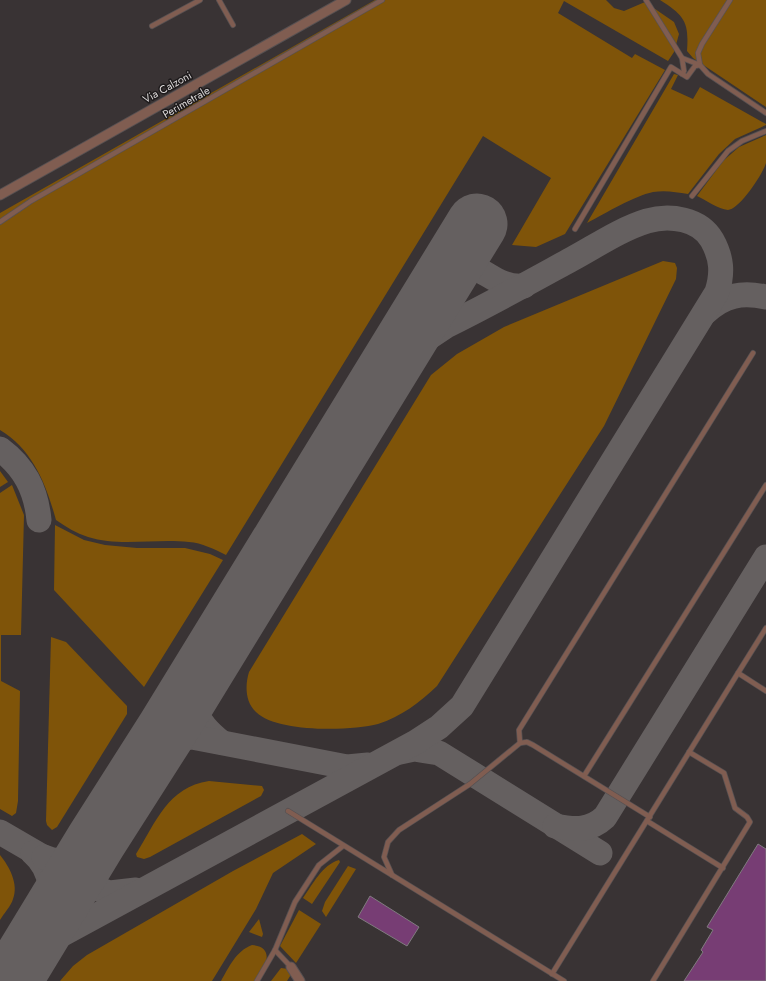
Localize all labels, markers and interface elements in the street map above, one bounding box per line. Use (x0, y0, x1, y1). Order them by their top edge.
street label: Via Calzoni (140, 67, 194, 107)
street label: Perimetrale (159, 82, 213, 122)

